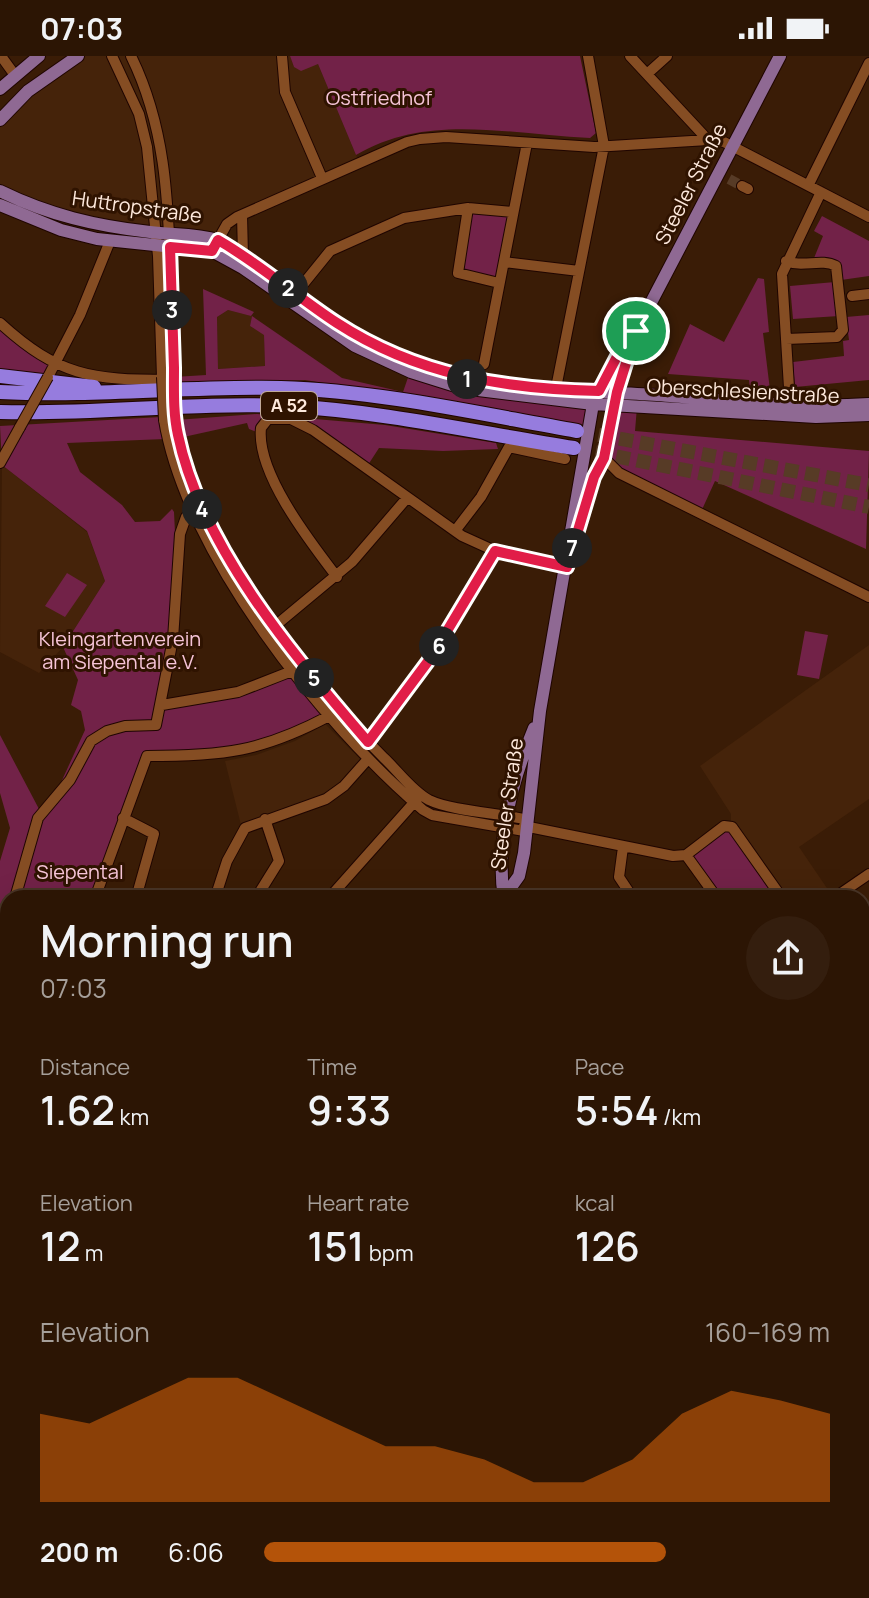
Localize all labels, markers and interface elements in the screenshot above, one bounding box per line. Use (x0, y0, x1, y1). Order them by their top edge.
text: 07:03 (40, 8, 123, 49)
park label: Ostfriedhof (326, 84, 432, 111)
street label: Steeler Straße (648, 118, 733, 249)
street label: Huttropstraße (70, 184, 204, 229)
pin: 2 (268, 268, 308, 308)
text: 2 (281, 273, 295, 303)
pin: 3 (152, 290, 192, 330)
text: 3 (166, 295, 178, 325)
pin (602, 297, 670, 365)
icon: arrive (614, 309, 658, 353)
pin: 1 (447, 359, 487, 399)
text: 1 (462, 364, 472, 394)
street label: Oberschlesienstraße (646, 372, 840, 409)
road number: A 52 (261, 392, 317, 420)
pin: 4 (182, 489, 222, 529)
text: 4 (195, 494, 209, 524)
pin: 7 (552, 528, 592, 568)
text: 7 (566, 533, 578, 563)
park label: Kleingartenverein am Siepental e.V. (39, 625, 201, 675)
pin: 6 (419, 626, 459, 666)
text: 6 (432, 631, 446, 661)
pin: 5 (294, 658, 334, 698)
text: 5 (308, 663, 320, 693)
street label: Steeler Straße (484, 736, 529, 872)
park label: Siepental (36, 858, 124, 885)
text: Morning run (40, 910, 294, 970)
button: share (746, 916, 830, 1000)
text: 07:03 (40, 970, 107, 1006)
text: Distance (40, 1052, 130, 1082)
text: Time (307, 1052, 357, 1082)
text: Pace (575, 1052, 624, 1082)
text: 1.62 (40, 1082, 115, 1137)
text: 9:33 (307, 1082, 391, 1137)
text: 5:54 (575, 1082, 659, 1137)
text: km (115, 1102, 149, 1132)
text: /km (659, 1102, 701, 1132)
text: Elevation (40, 1188, 133, 1218)
text: Heart rate (307, 1188, 409, 1218)
text: kcal (575, 1188, 615, 1218)
text: 12 (40, 1218, 80, 1273)
text: 151 (307, 1218, 364, 1273)
text: 126 (575, 1218, 640, 1273)
text: m (80, 1238, 103, 1268)
text: bpm (364, 1238, 414, 1268)
text: Elevation (40, 1314, 150, 1350)
text: 160–169 m (705, 1314, 830, 1350)
text: 200 m (40, 1534, 118, 1570)
text: 6:06 (168, 1534, 224, 1570)

